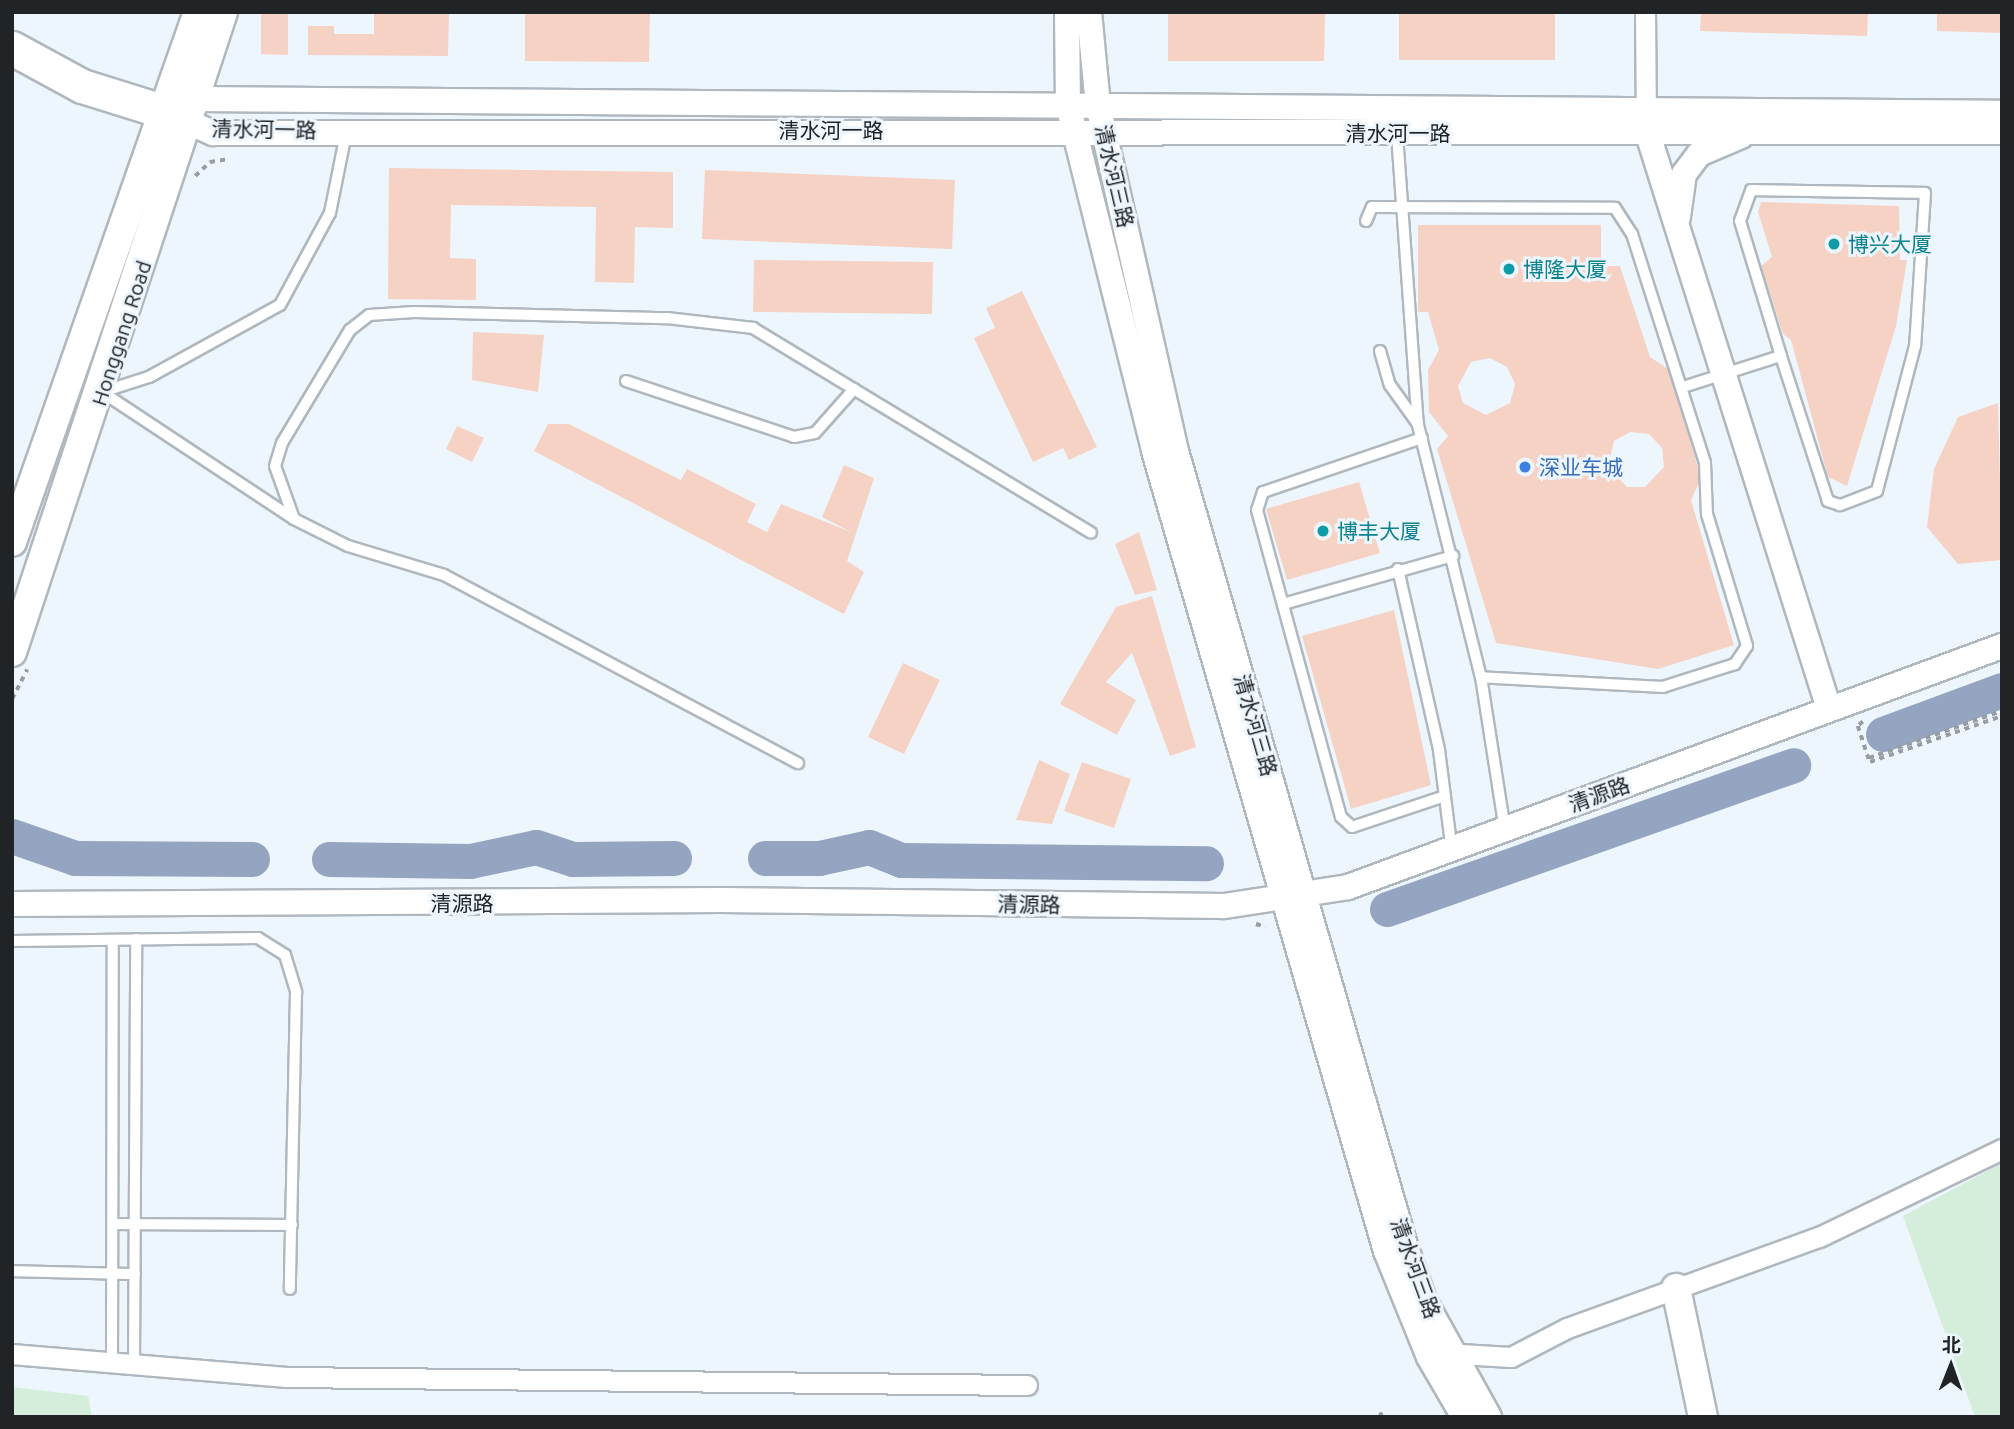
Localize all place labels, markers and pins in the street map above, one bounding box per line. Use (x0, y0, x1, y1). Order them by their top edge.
place label: 博兴大厦 (1848, 231, 1932, 257)
marker: 博兴大厦 (1826, 236, 1842, 252)
place label: 博隆大厦 (1523, 256, 1607, 282)
marker: 博隆大厦 (1501, 261, 1517, 277)
place label: 深业车城 (1539, 454, 1623, 480)
marker: 深业车城 (1517, 459, 1533, 475)
place label: 博丰大厦 (1337, 518, 1421, 544)
marker: 博丰大厦 (1315, 523, 1331, 539)

